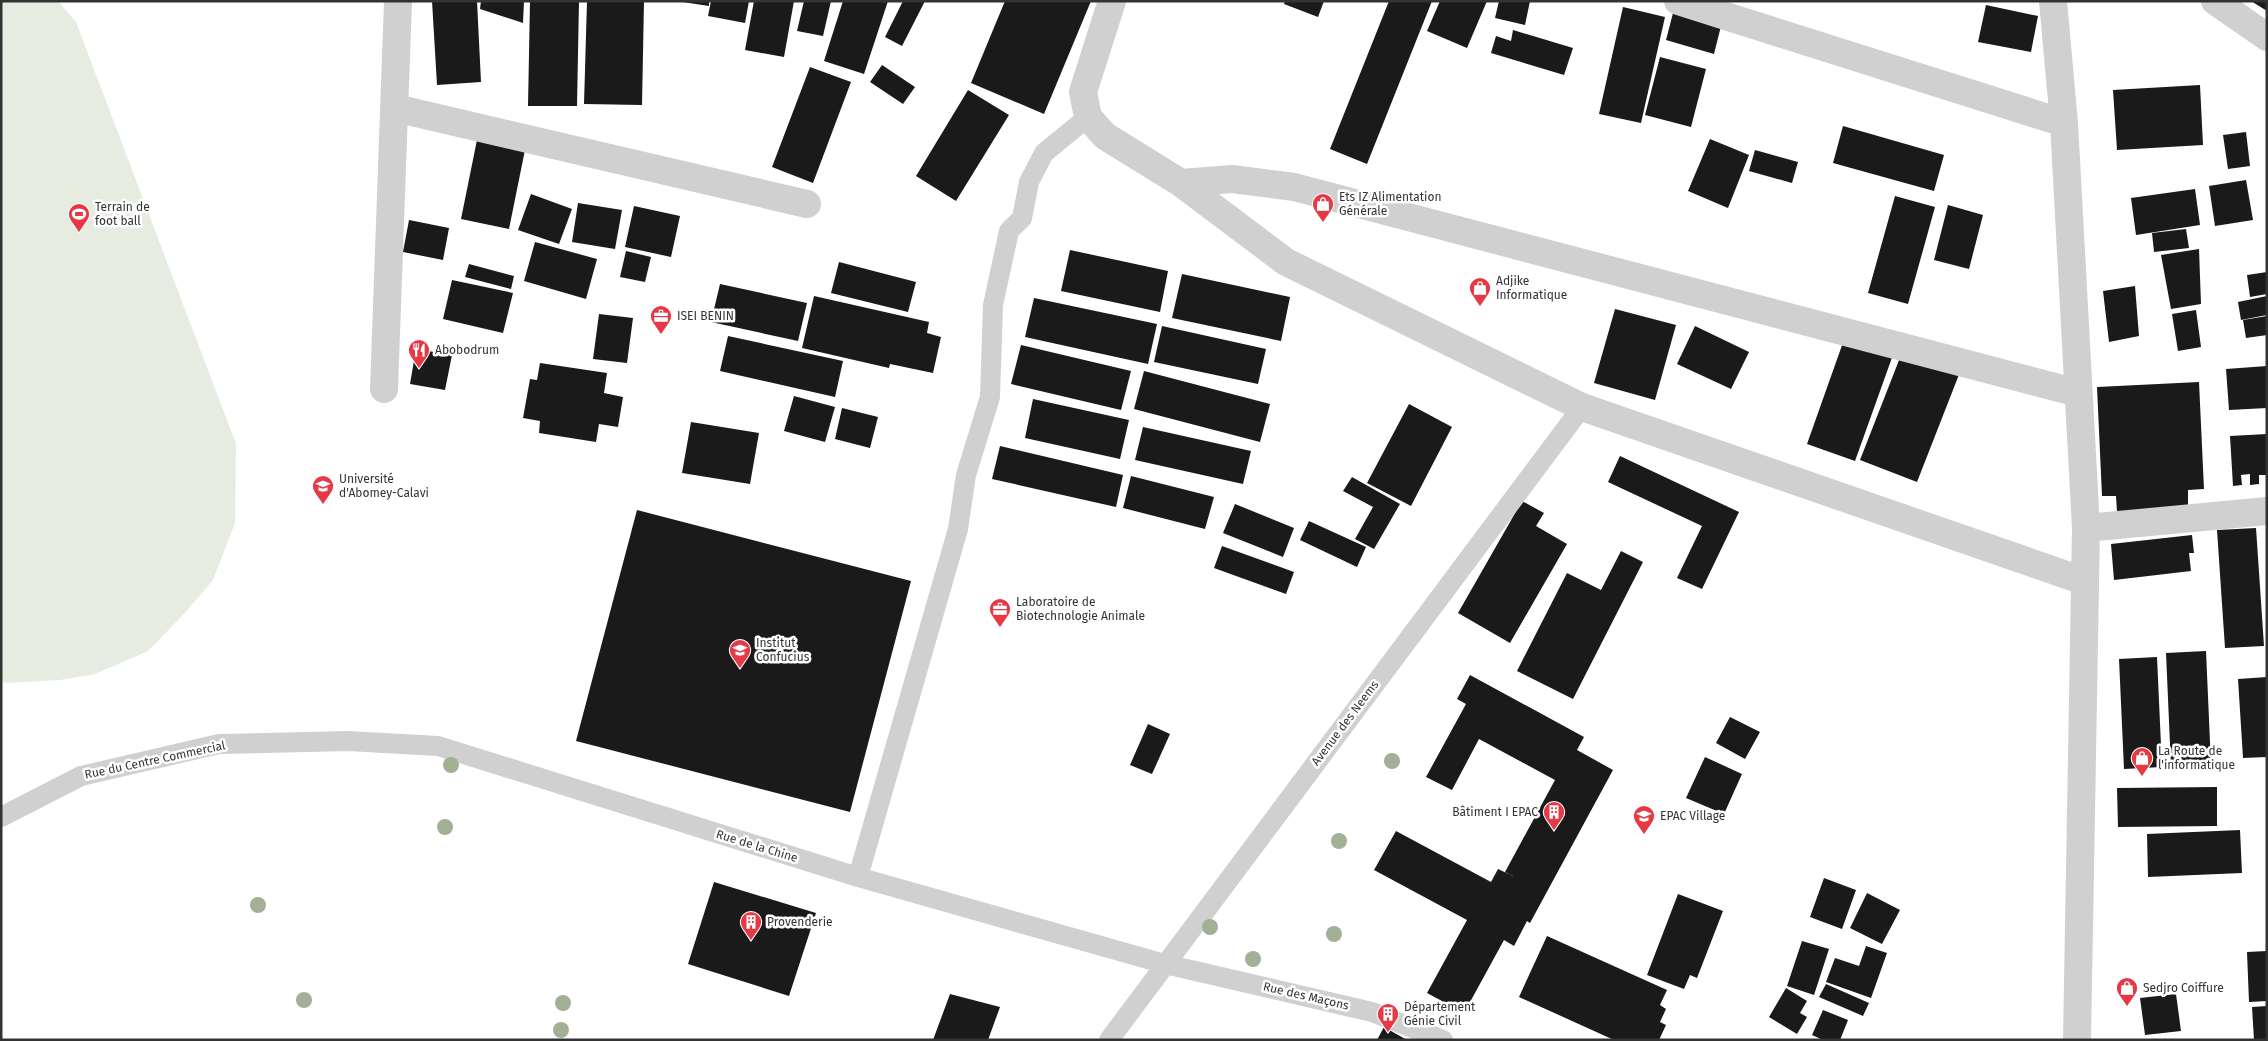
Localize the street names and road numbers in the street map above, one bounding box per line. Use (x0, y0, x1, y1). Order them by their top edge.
street label: Avenue des Neems (1309, 677, 1382, 768)
street label: Rue du Centre Commercial (83, 738, 227, 782)
street label: Rue de la Chine (714, 827, 800, 865)
street label: Rue des Maçons (1262, 979, 1351, 1013)

